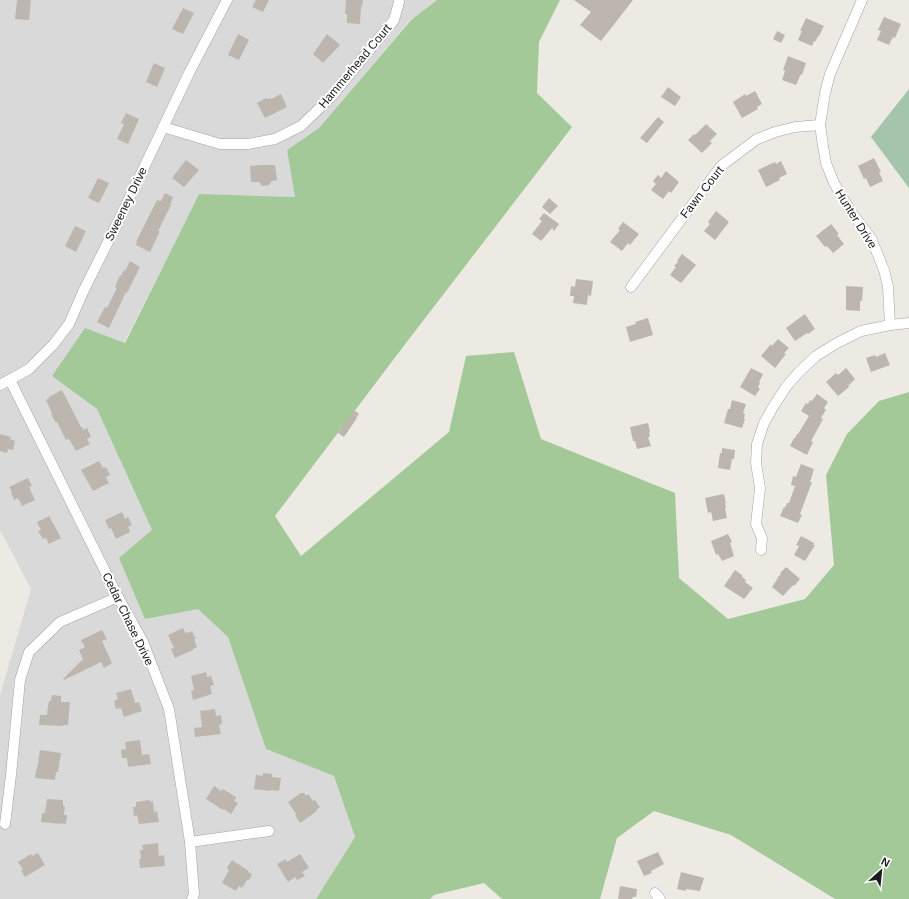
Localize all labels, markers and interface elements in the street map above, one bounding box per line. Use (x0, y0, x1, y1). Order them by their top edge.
street label: Hammerhead Court (316, 21, 395, 111)
street label: Fawn Court (677, 163, 727, 221)
street label: Sweeney Drive (102, 164, 150, 243)
street label: Hunter Drive (832, 187, 880, 252)
street label: Cedar Chase Drive (99, 570, 157, 668)
north arrow (861, 851, 901, 891)
text: N (879, 855, 892, 869)

